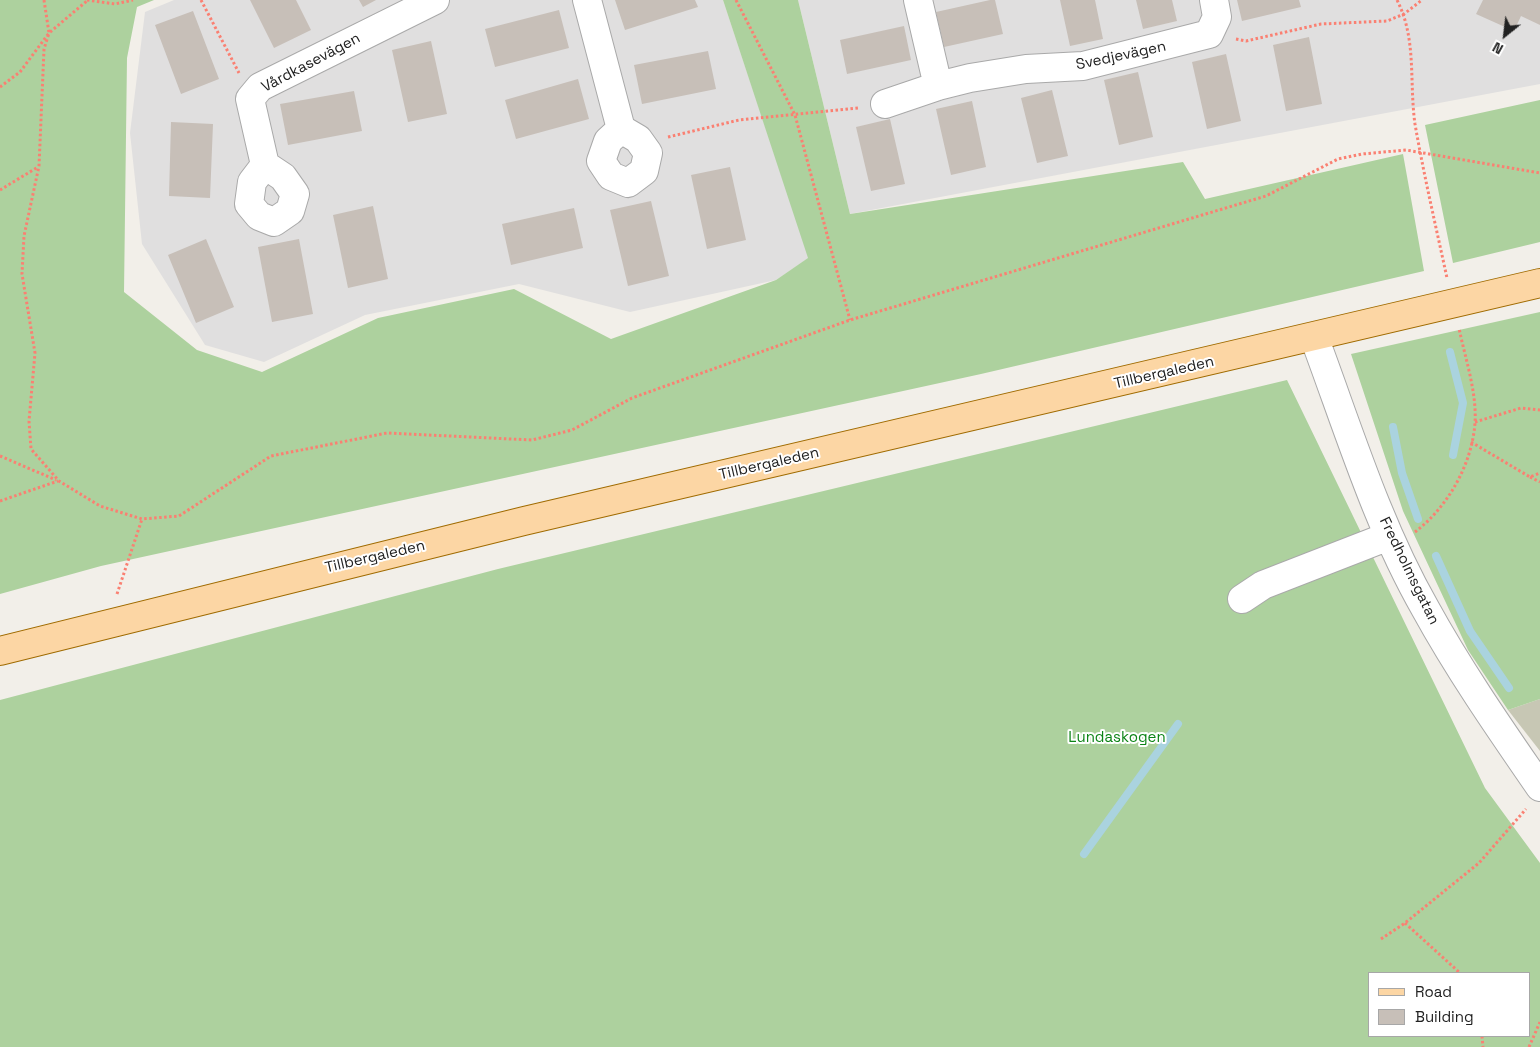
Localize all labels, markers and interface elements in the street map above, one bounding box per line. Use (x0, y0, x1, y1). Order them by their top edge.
north arrow (1480, 10, 1530, 60)
street label: Vårdkasevägen (259, 29, 363, 97)
street label: Svedjevägen (1074, 38, 1168, 74)
text: N (1489, 38, 1506, 58)
street label: Tillbergaleden (1112, 353, 1216, 393)
street label: Tillbergaleden (717, 444, 821, 484)
street label: Fredholmsgatan (1375, 514, 1443, 628)
street label: Tillbergaleden (323, 537, 427, 577)
park label: Lundaskogen (1068, 729, 1166, 747)
legend (1368, 972, 1530, 1037)
text: Road (1415, 982, 1452, 1001)
text: Building (1415, 1007, 1474, 1026)

